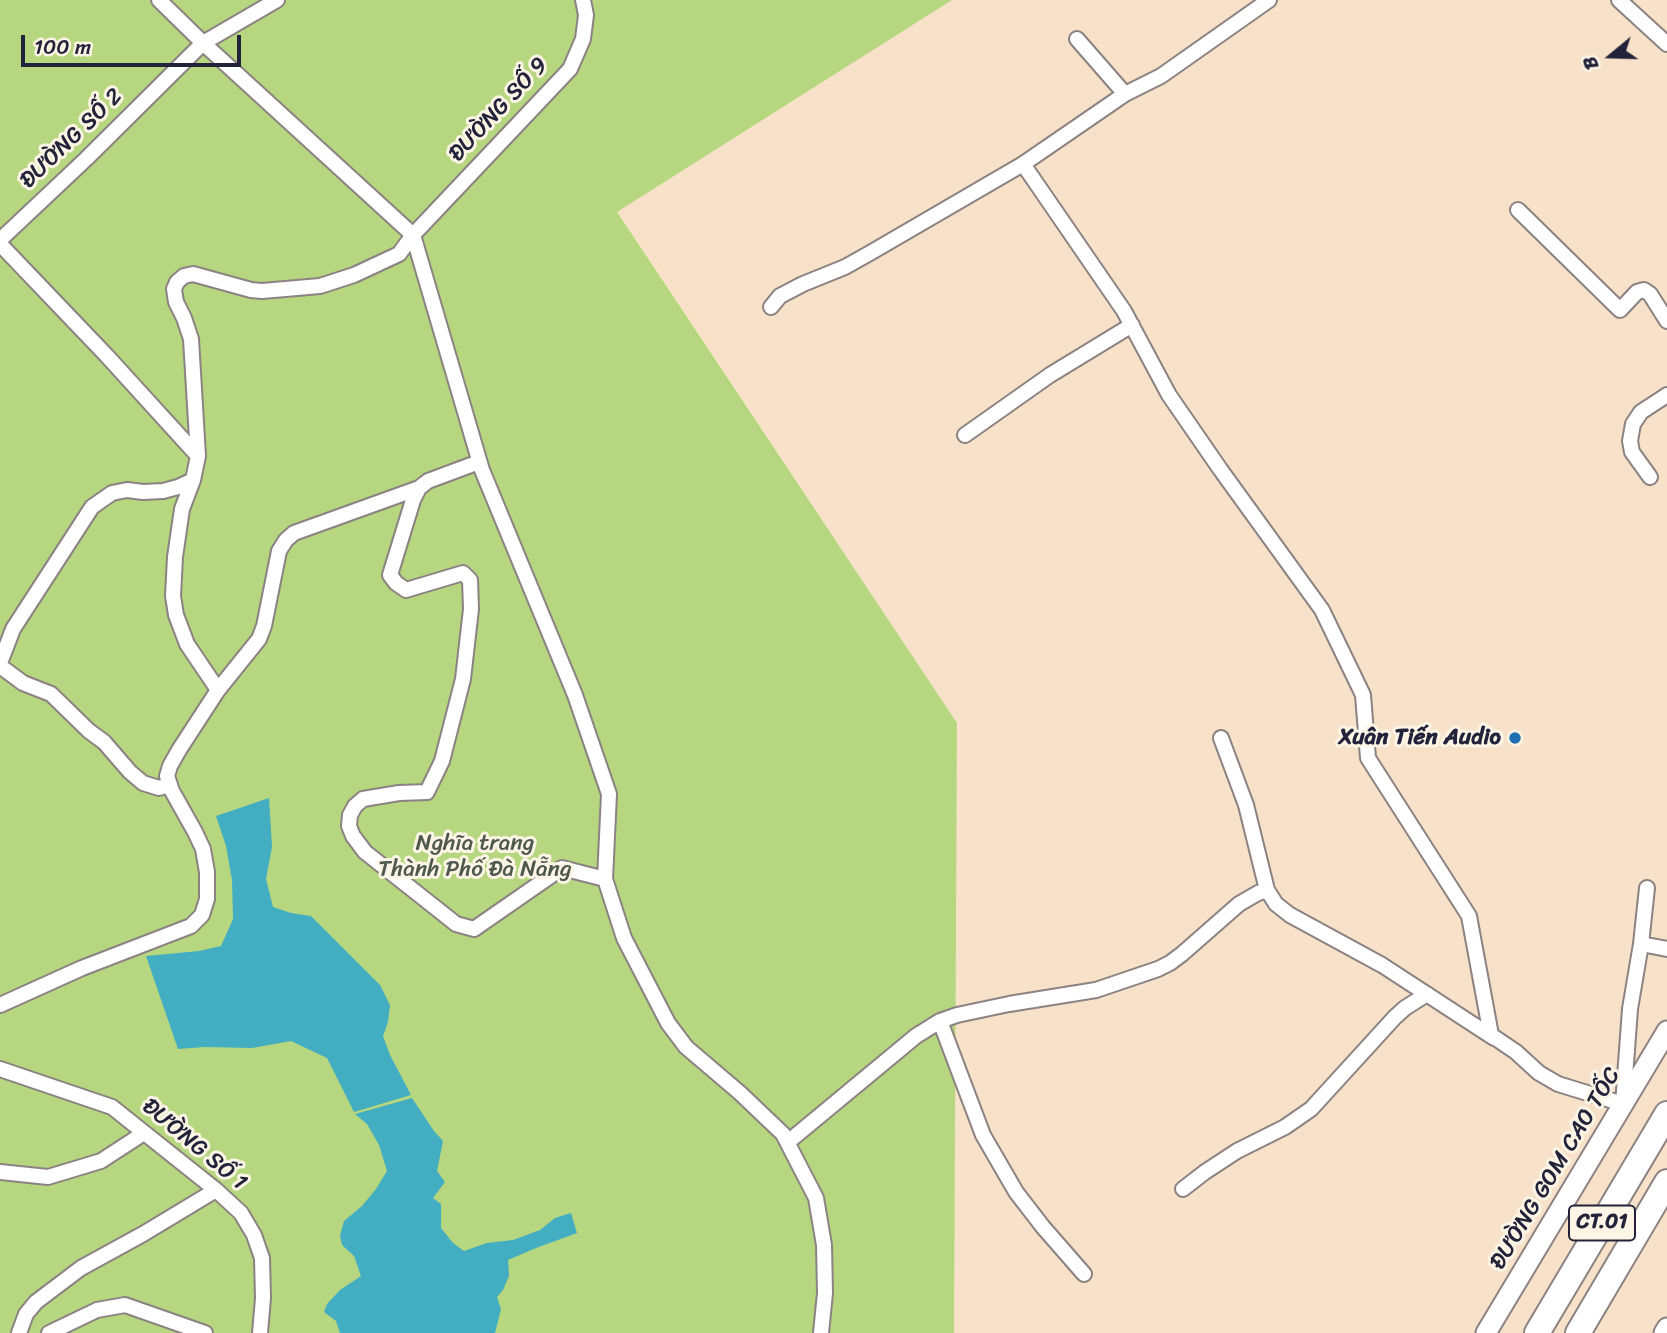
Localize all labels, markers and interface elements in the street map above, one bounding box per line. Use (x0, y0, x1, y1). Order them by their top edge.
scale bar (24, 21, 245, 65)
north arrow (1576, 21, 1646, 91)
text: 100 m (34, 28, 91, 66)
street label: ĐƯỜNG SỐ 9 (444, 52, 554, 168)
text: B (1573, 52, 1608, 74)
street label: ĐƯỜNG SỐ 2 (15, 83, 129, 195)
place label: Xuân Tiến Audio (1339, 724, 1501, 752)
marker: Xuân Tiến Audio (1507, 730, 1523, 746)
park label: Nghĩa trang Thành Phố Đà Nẵng (378, 830, 572, 884)
street label: ĐƯỜNG GOM CAO TỐC (1485, 1063, 1627, 1275)
street label: ĐƯỜNG SỐ 1 (136, 1093, 252, 1197)
road number: CT.01 (1569, 1206, 1635, 1240)

